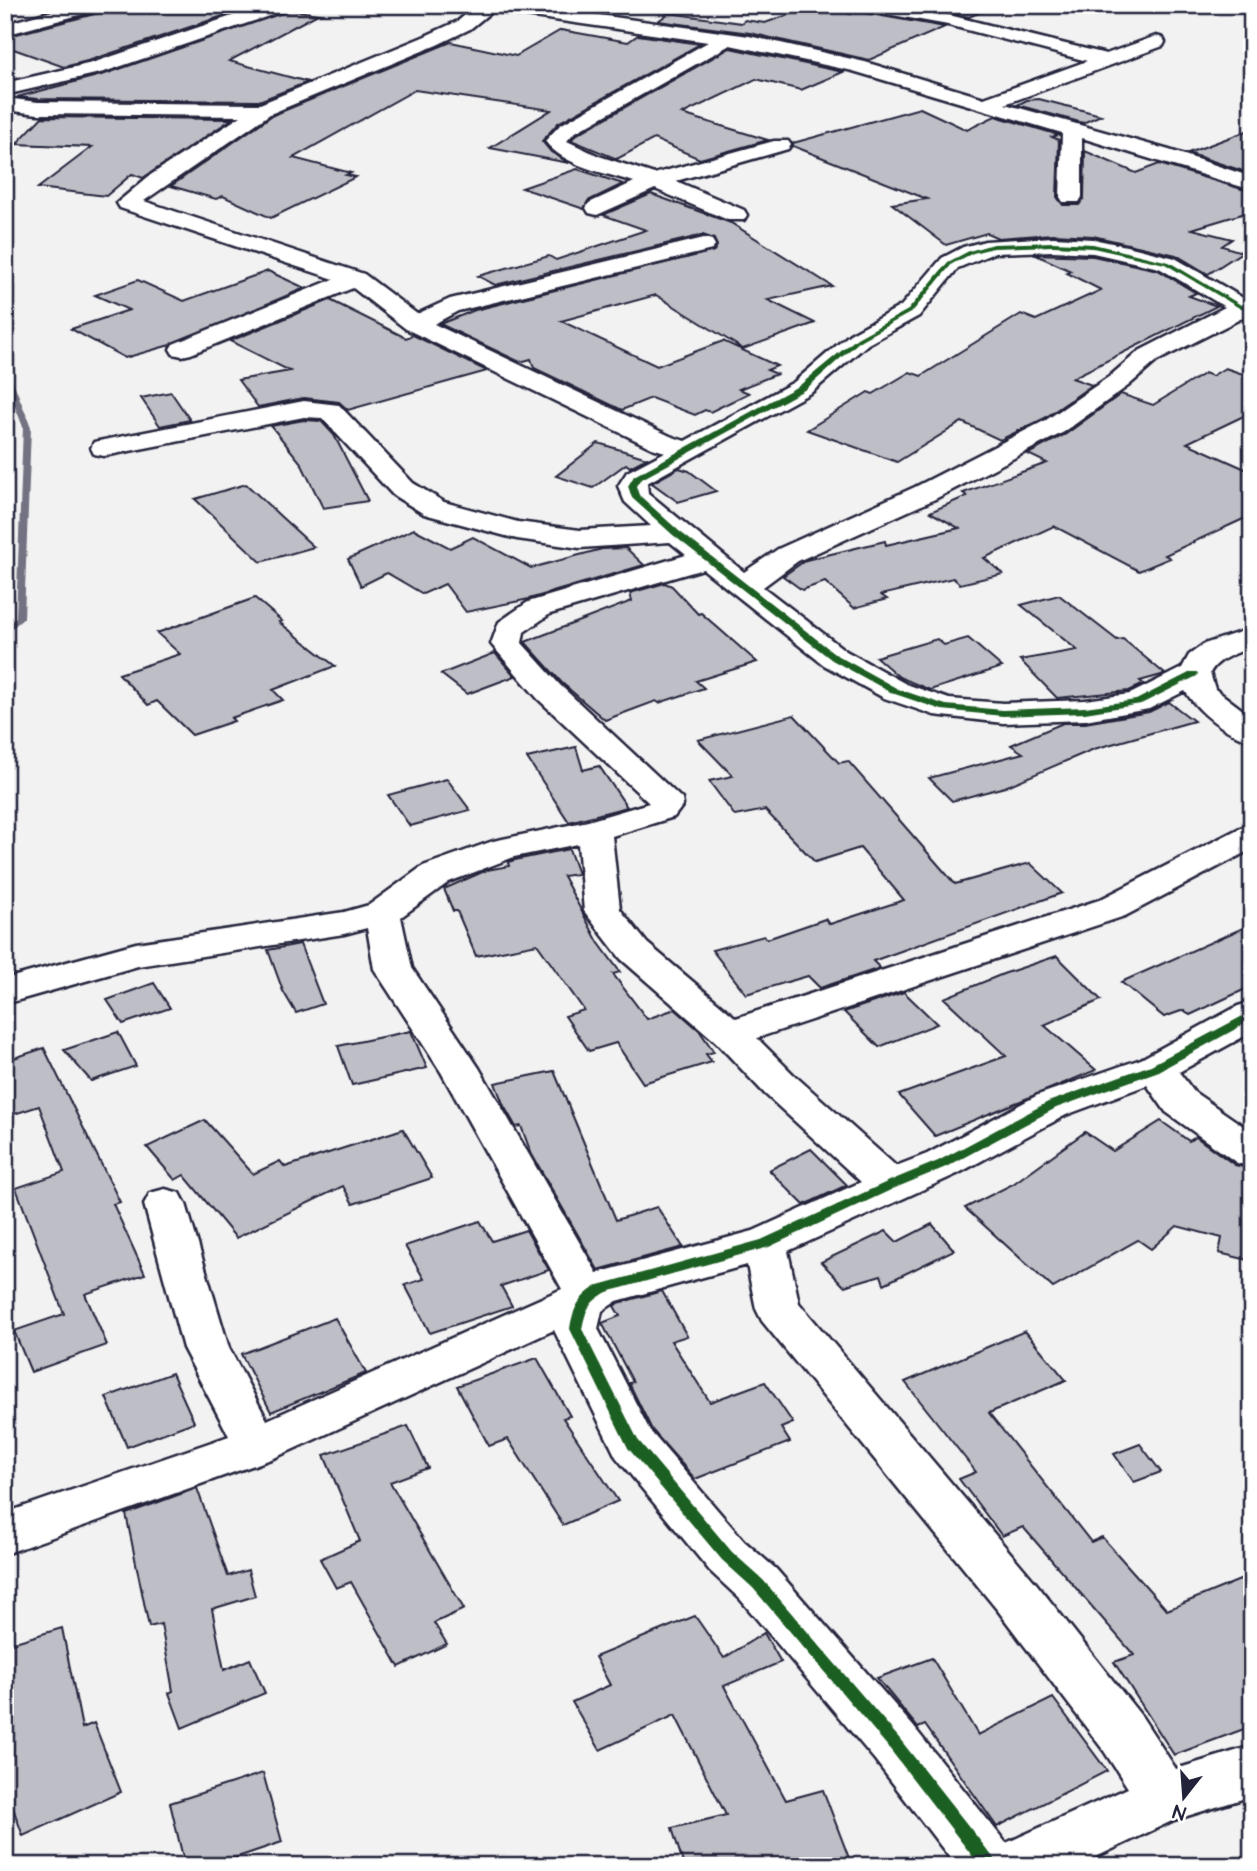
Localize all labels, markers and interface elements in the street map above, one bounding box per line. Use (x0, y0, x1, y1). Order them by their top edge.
north arrow (1148, 1762, 1218, 1832)
text: N (1170, 1797, 1189, 1826)

